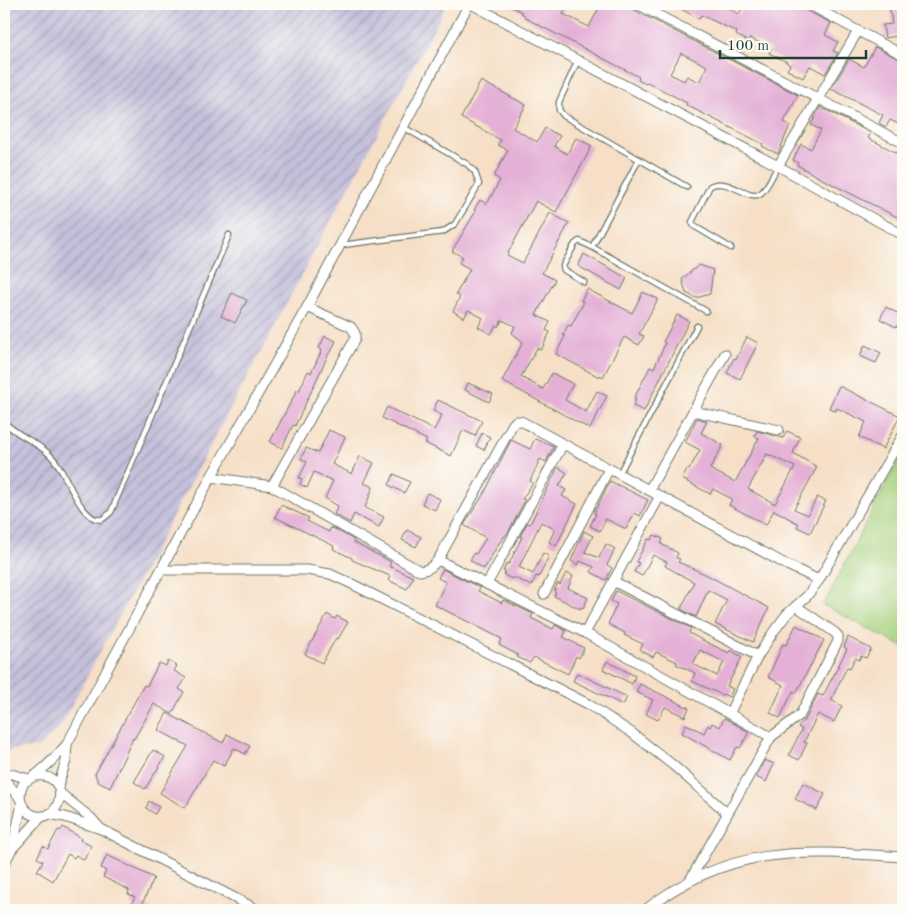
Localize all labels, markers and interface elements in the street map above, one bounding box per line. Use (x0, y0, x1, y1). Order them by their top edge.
scale bar (720, 28, 866, 60)
text: 100 m (727, 39, 769, 54)

